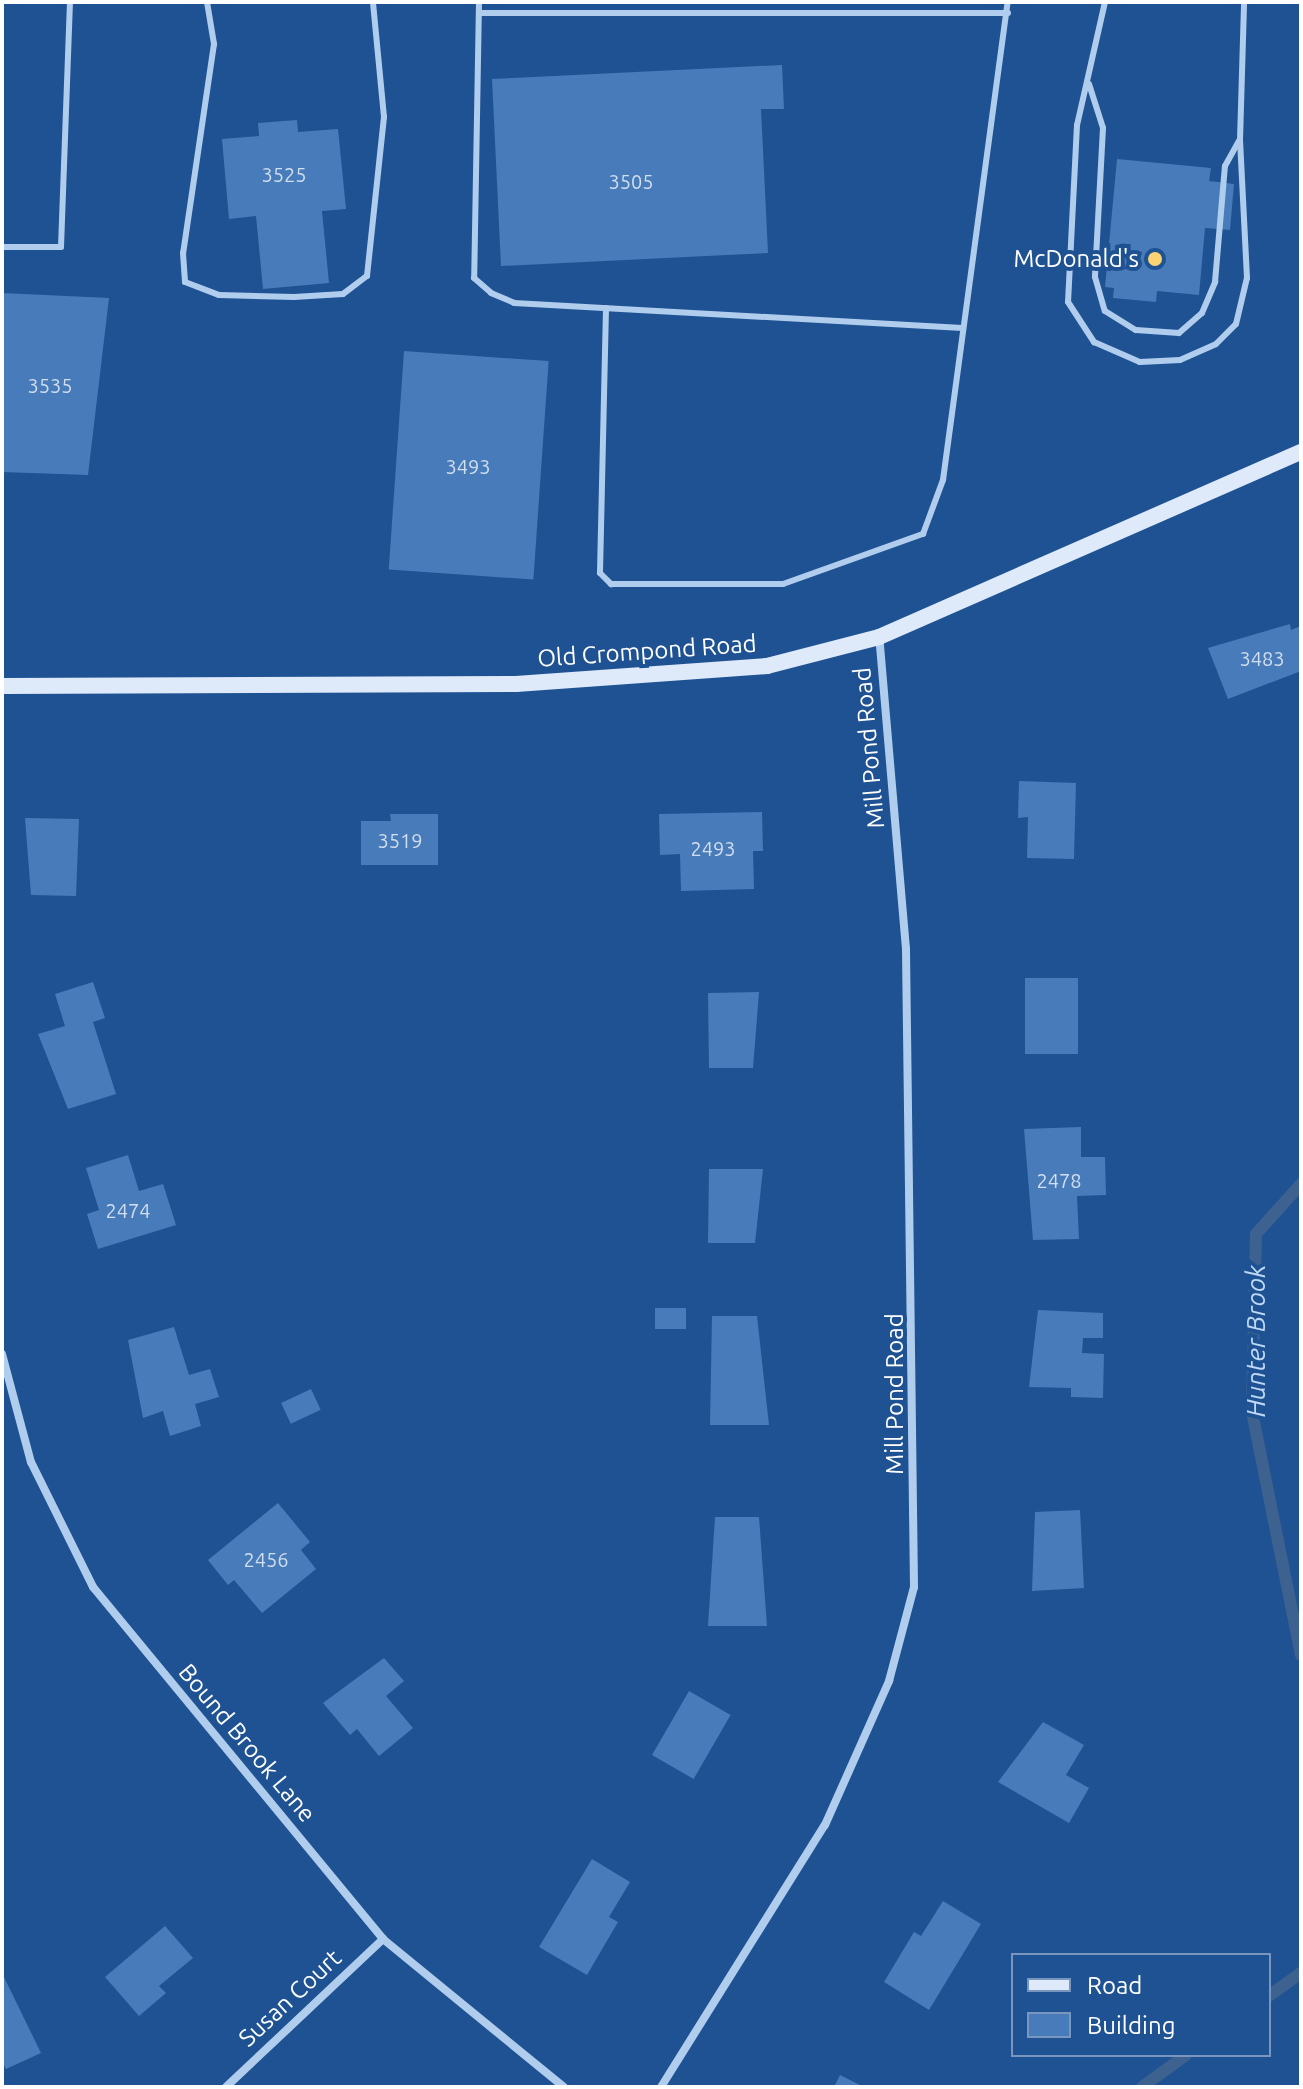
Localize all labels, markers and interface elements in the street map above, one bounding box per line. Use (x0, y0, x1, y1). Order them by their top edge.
house number: 3525 (261, 162, 307, 186)
house number: 3505 (608, 169, 654, 193)
place label: McDonald's (1013, 245, 1139, 273)
marker: McDonald's (1146, 250, 1164, 268)
house number: 3535 (27, 373, 73, 397)
house number: 3493 (445, 454, 491, 478)
street label: Old Crompond Road (536, 629, 758, 673)
house number: 3483 (1239, 646, 1285, 670)
street label: Mill Pond Road (848, 666, 890, 830)
house number: 3519 (377, 828, 423, 852)
house number: 2493 (690, 836, 736, 860)
house number: 2478 (1036, 1168, 1082, 1192)
house number: 2474 (105, 1198, 151, 1222)
water label: Hunter Brook (1240, 1265, 1272, 1417)
street label: Mill Pond Road (881, 1313, 909, 1475)
house number: 2456 (243, 1547, 289, 1571)
street label: Bound Brook Lane (172, 1658, 322, 1828)
street label: Susan Court (233, 1943, 347, 2053)
legend (1011, 1953, 1271, 2057)
text: Road (1087, 1972, 1142, 1999)
text: Building (1087, 2012, 1175, 2039)

